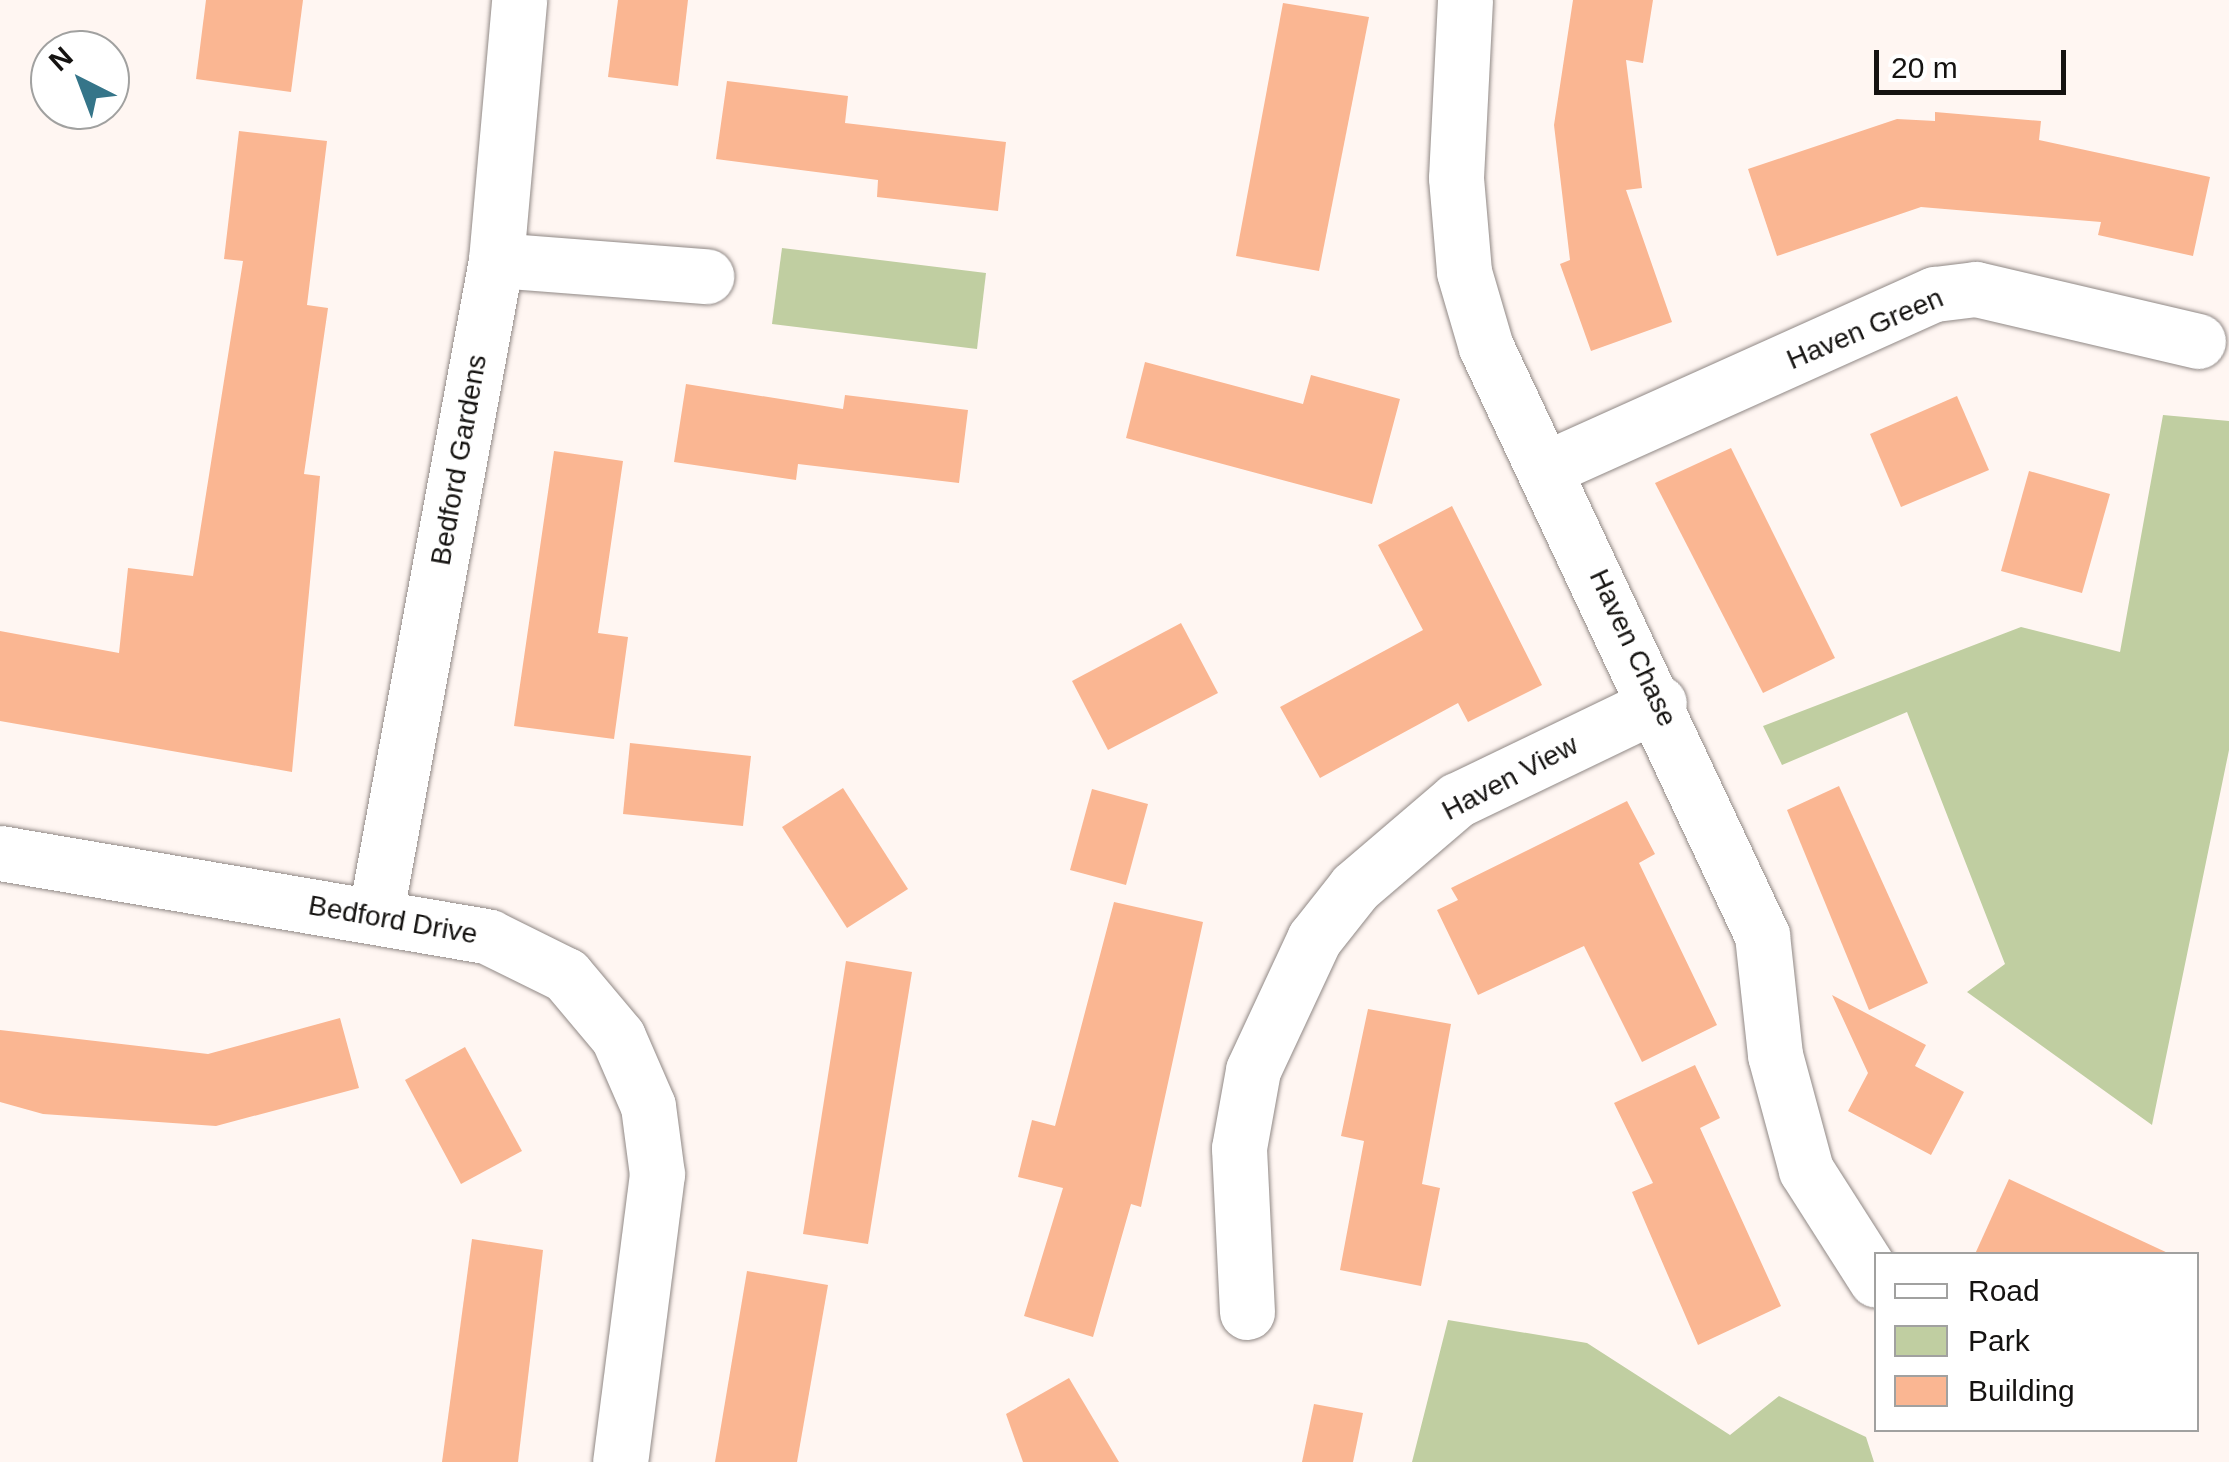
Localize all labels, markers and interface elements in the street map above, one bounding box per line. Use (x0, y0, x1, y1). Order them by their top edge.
north arrow (30, 30, 130, 130)
scale bar (1879, 30, 2072, 92)
text: N (43, 41, 79, 77)
text: 20 m (1891, 51, 1958, 84)
street label: Haven Green (1782, 281, 1948, 377)
street label: Bedford Gardens (424, 352, 494, 568)
street label: Haven Chase (1582, 564, 1684, 732)
street label: Haven View (1436, 728, 1584, 828)
street label: Bedford Drive (306, 889, 480, 951)
legend (1874, 1252, 2199, 1432)
text: Road (1968, 1274, 2040, 1307)
text: Park (1968, 1324, 2030, 1357)
text: Building (1968, 1374, 2075, 1407)

